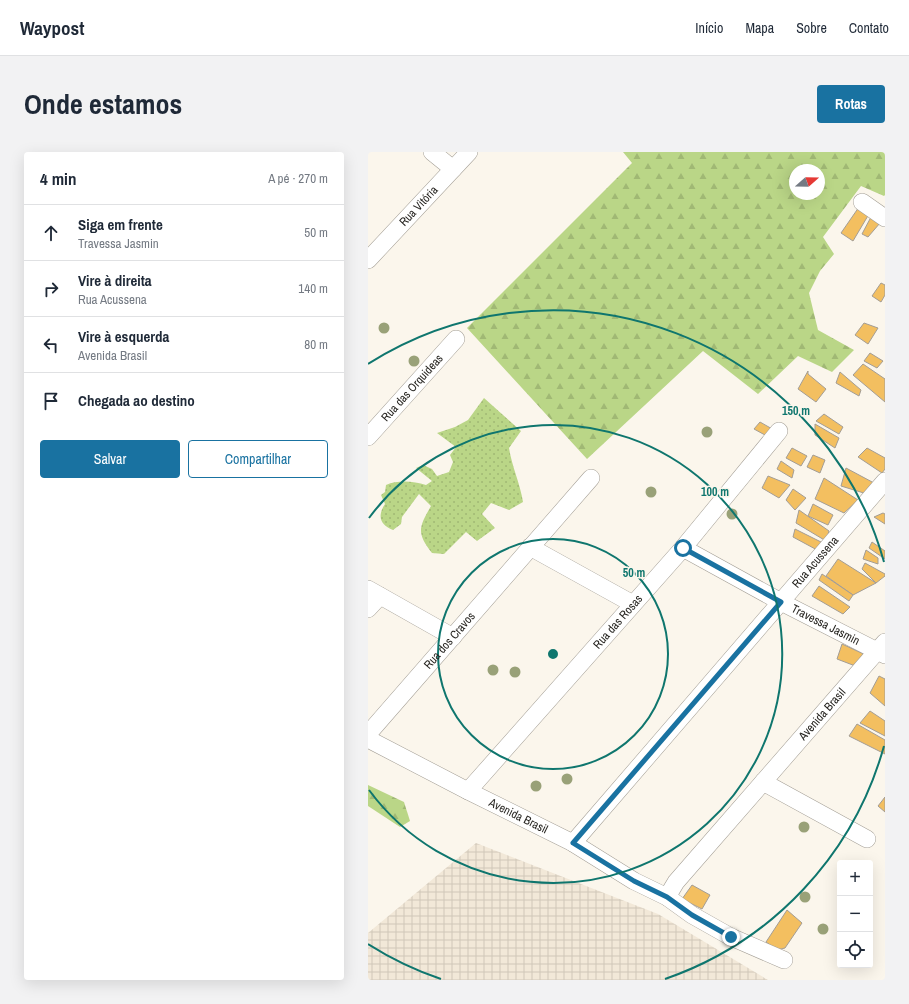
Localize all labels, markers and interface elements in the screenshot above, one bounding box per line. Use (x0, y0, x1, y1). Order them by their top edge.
text: Waypost (20, 15, 84, 41)
text: Início (695, 19, 723, 37)
text: Mapa (745, 19, 774, 37)
text: Sobre (796, 19, 827, 37)
text: Contato (849, 19, 889, 37)
text: Onde estamos (24, 85, 182, 123)
button: Rotas (817, 85, 885, 123)
north arrow (789, 164, 825, 200)
text: 4 min (40, 167, 76, 190)
text: A pé · 270 m (268, 170, 328, 187)
street label: Rua Vitória (396, 182, 442, 230)
text: Siga em frente (78, 214, 163, 235)
icon: ahead (40, 222, 62, 244)
text: 50 m (304, 224, 328, 241)
text: Travessa Jasmin (78, 235, 159, 252)
text: Vire à direita (78, 270, 152, 291)
icon: right (40, 278, 62, 300)
text: 140 m (298, 280, 328, 297)
text: Rua Acussena (78, 291, 147, 308)
text: Vire à esquerda (78, 326, 169, 347)
icon: left (40, 334, 62, 356)
text: 80 m (304, 336, 328, 353)
text: Avenida Brasil (78, 347, 147, 364)
street label: Rua das Orquideas (378, 351, 447, 425)
icon: arrive (40, 390, 62, 412)
text: Chegada ao destino (78, 390, 195, 411)
text: 150 m (782, 403, 810, 419)
button: Salvar (40, 440, 180, 478)
button: Compartilhar (188, 440, 328, 478)
text: 100 m (701, 484, 729, 500)
street label: Rua Acussena (788, 532, 842, 591)
route start (674, 539, 692, 557)
text: 50 m (623, 565, 645, 581)
street label: Rua das Rosas (589, 591, 646, 652)
street label: Travessa Jasmin (789, 601, 863, 649)
street label: Rua dos Cravos (420, 609, 479, 672)
centre of rings (546, 647, 560, 661)
street label: Avenida Brasil (794, 685, 849, 744)
street label: Avenida Brasil (485, 794, 551, 837)
map controls (837, 860, 873, 968)
button: + (837, 860, 873, 896)
button: − (837, 896, 873, 932)
route end (722, 928, 740, 946)
button: locate (837, 932, 873, 968)

